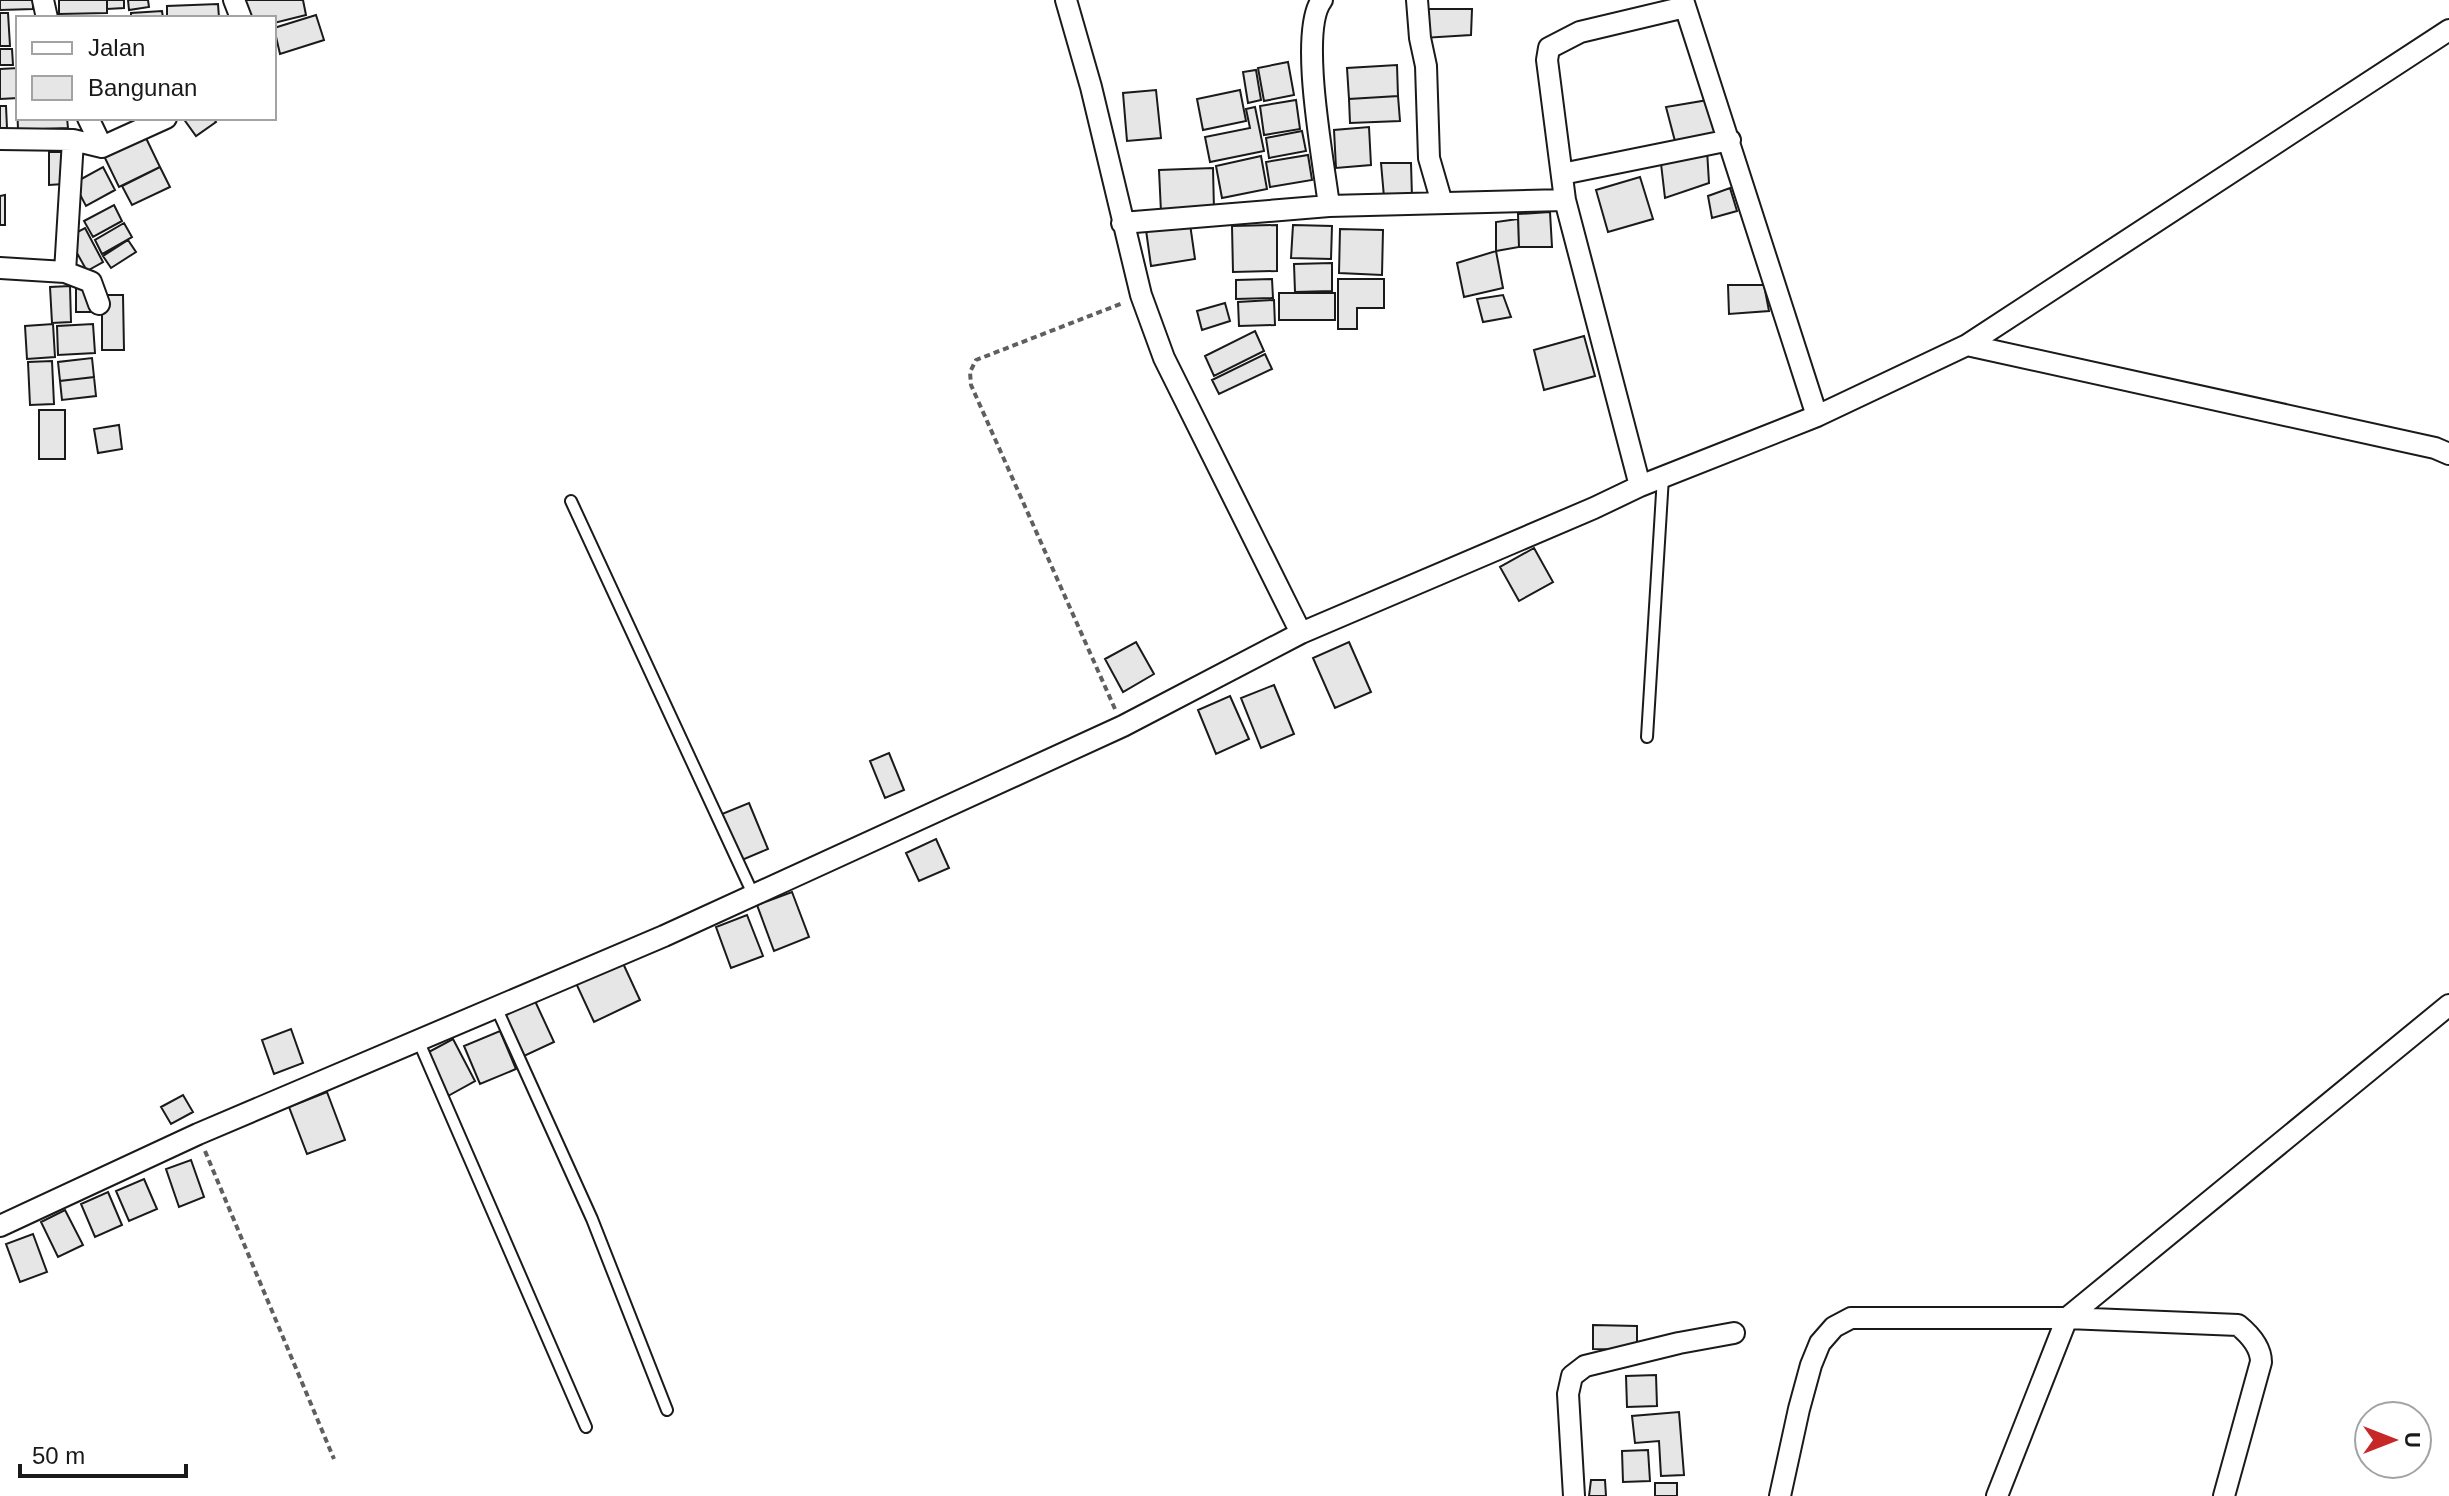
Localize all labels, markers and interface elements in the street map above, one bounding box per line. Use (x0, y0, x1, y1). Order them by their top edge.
legend (16, 16, 276, 120)
text: Jalan (88, 34, 145, 61)
text: Bangunan (88, 74, 197, 101)
north arrow (2353, 1400, 2433, 1480)
scale bar (20, 1428, 186, 1478)
text: U (2400, 1432, 2425, 1448)
text: 50 m (32, 1442, 85, 1469)

